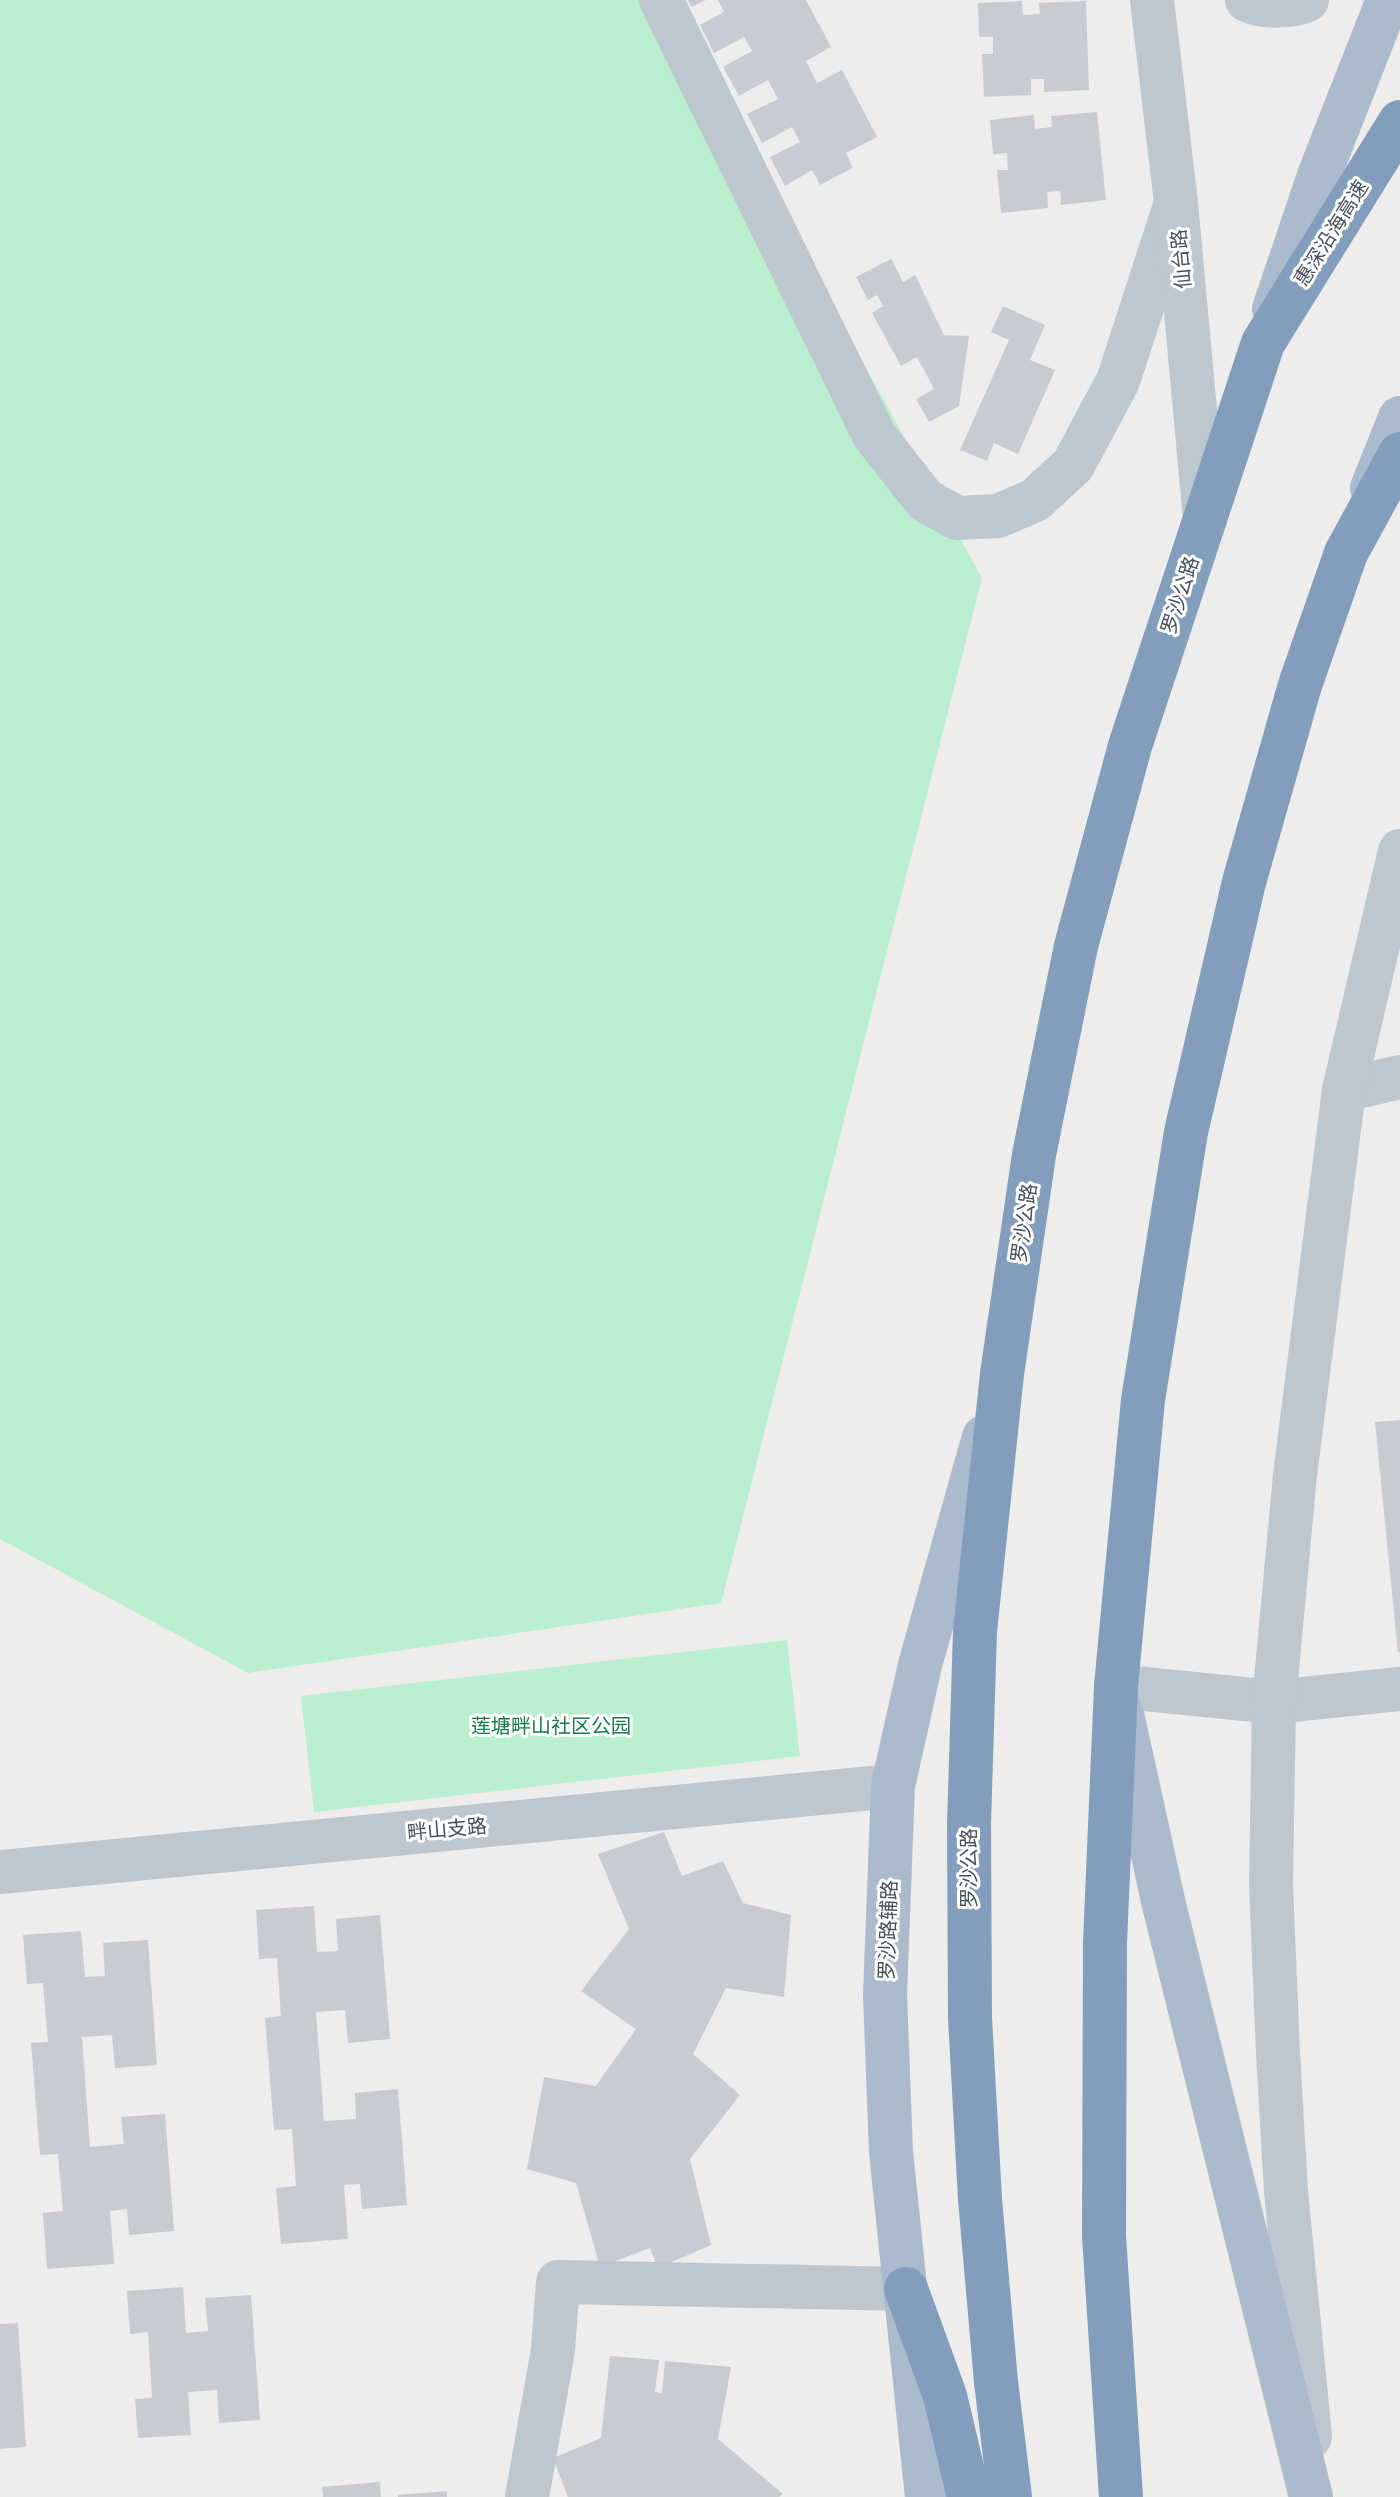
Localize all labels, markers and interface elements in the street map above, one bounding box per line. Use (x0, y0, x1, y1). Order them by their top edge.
street label: 惠深沿海高速 (1288, 175, 1372, 290)
street label: 仙台路 (1165, 228, 1195, 290)
street label: 罗沙公路 (1155, 553, 1203, 636)
street label: 罗沙公路 (1006, 1182, 1040, 1264)
park label: 莲塘畔山社区公园 (471, 1713, 631, 1737)
street label: 畔山支路 (406, 1813, 488, 1843)
street label: 罗沙公路 (956, 1828, 980, 1908)
street label: 罗沙路辅路 (873, 1880, 901, 1980)

